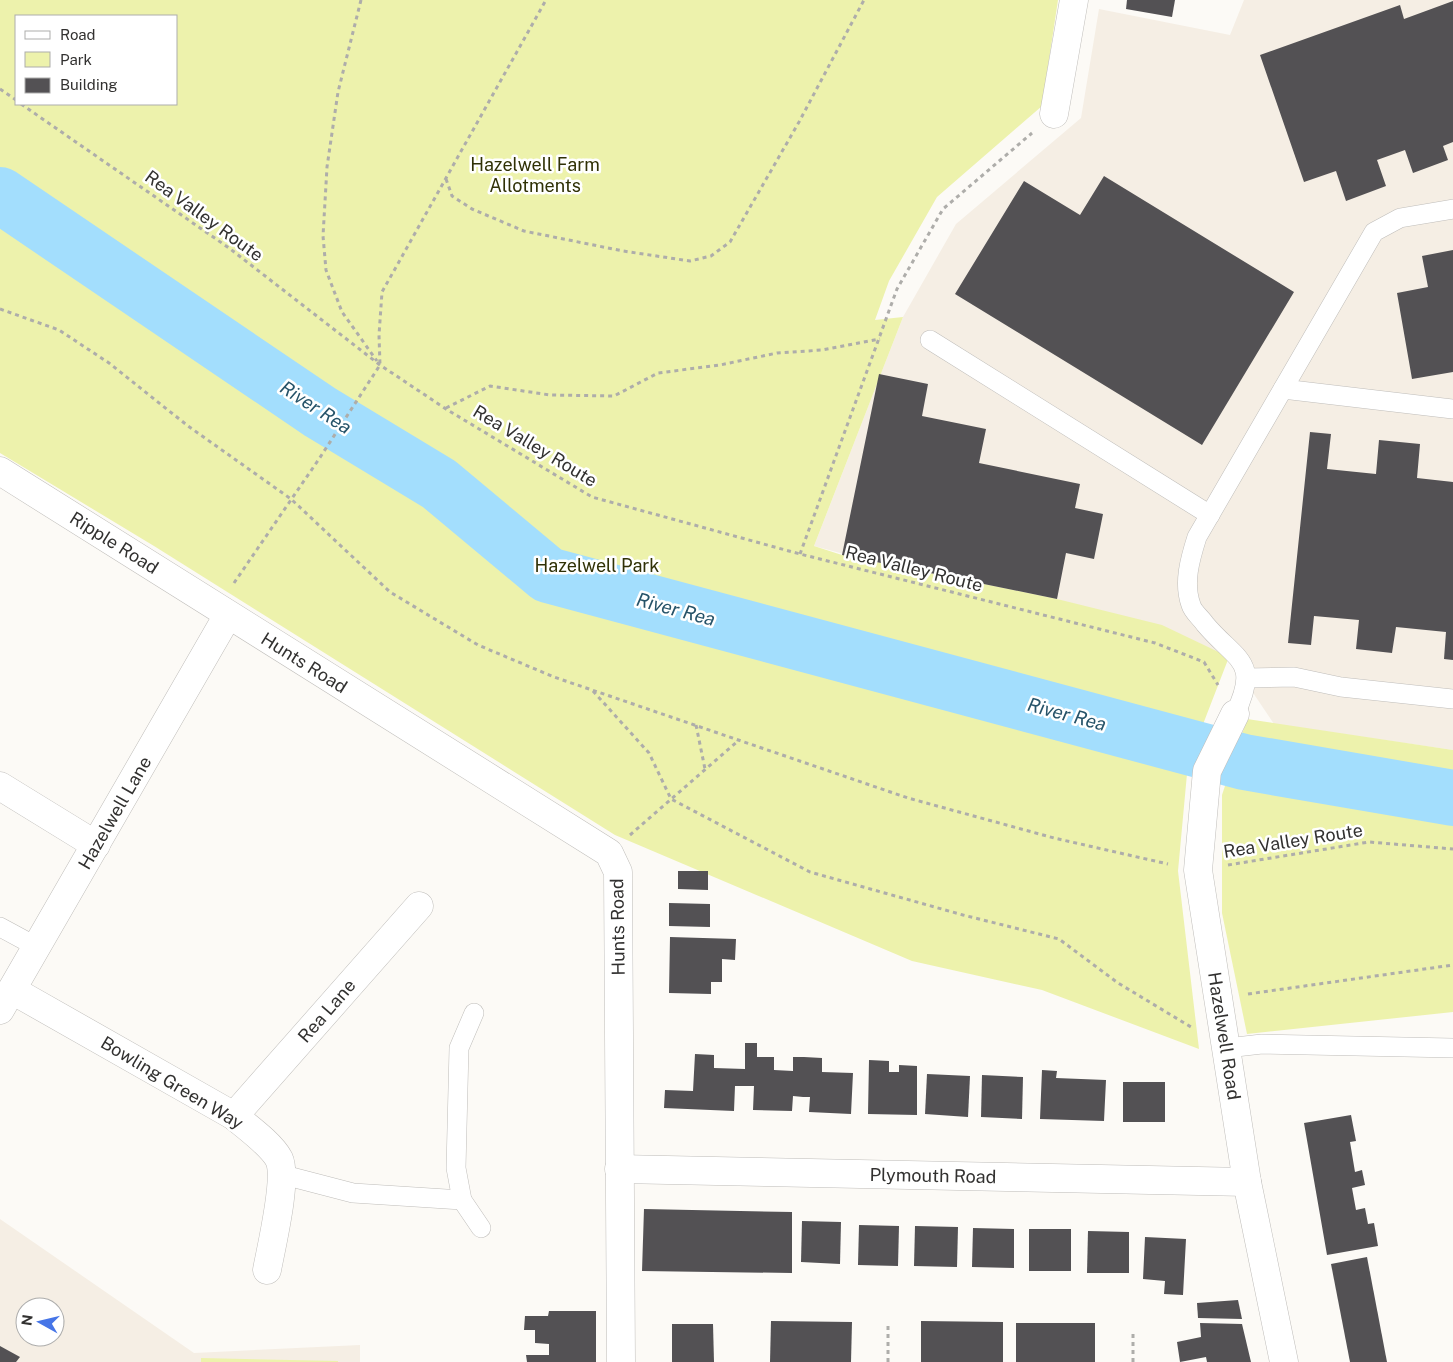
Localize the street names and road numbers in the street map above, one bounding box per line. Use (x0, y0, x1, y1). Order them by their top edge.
street label: Rea Valley Route (141, 166, 267, 265)
street label: Rea Valley Route (470, 400, 601, 491)
street label: Ripple Road (66, 507, 162, 578)
street label: Rea Valley Route (843, 541, 985, 596)
street label: Hunts Road (257, 628, 351, 697)
street label: Hazelwell Lane (74, 752, 155, 873)
street label: Rea Valley Route (1222, 819, 1364, 862)
street label: Hunts Road (606, 878, 629, 976)
street label: Hazelwell Road (1204, 970, 1245, 1101)
street label: Rea Lane (293, 975, 360, 1047)
street label: Bowling Green Way (97, 1032, 248, 1134)
street label: Plymouth Road (869, 1164, 997, 1187)

